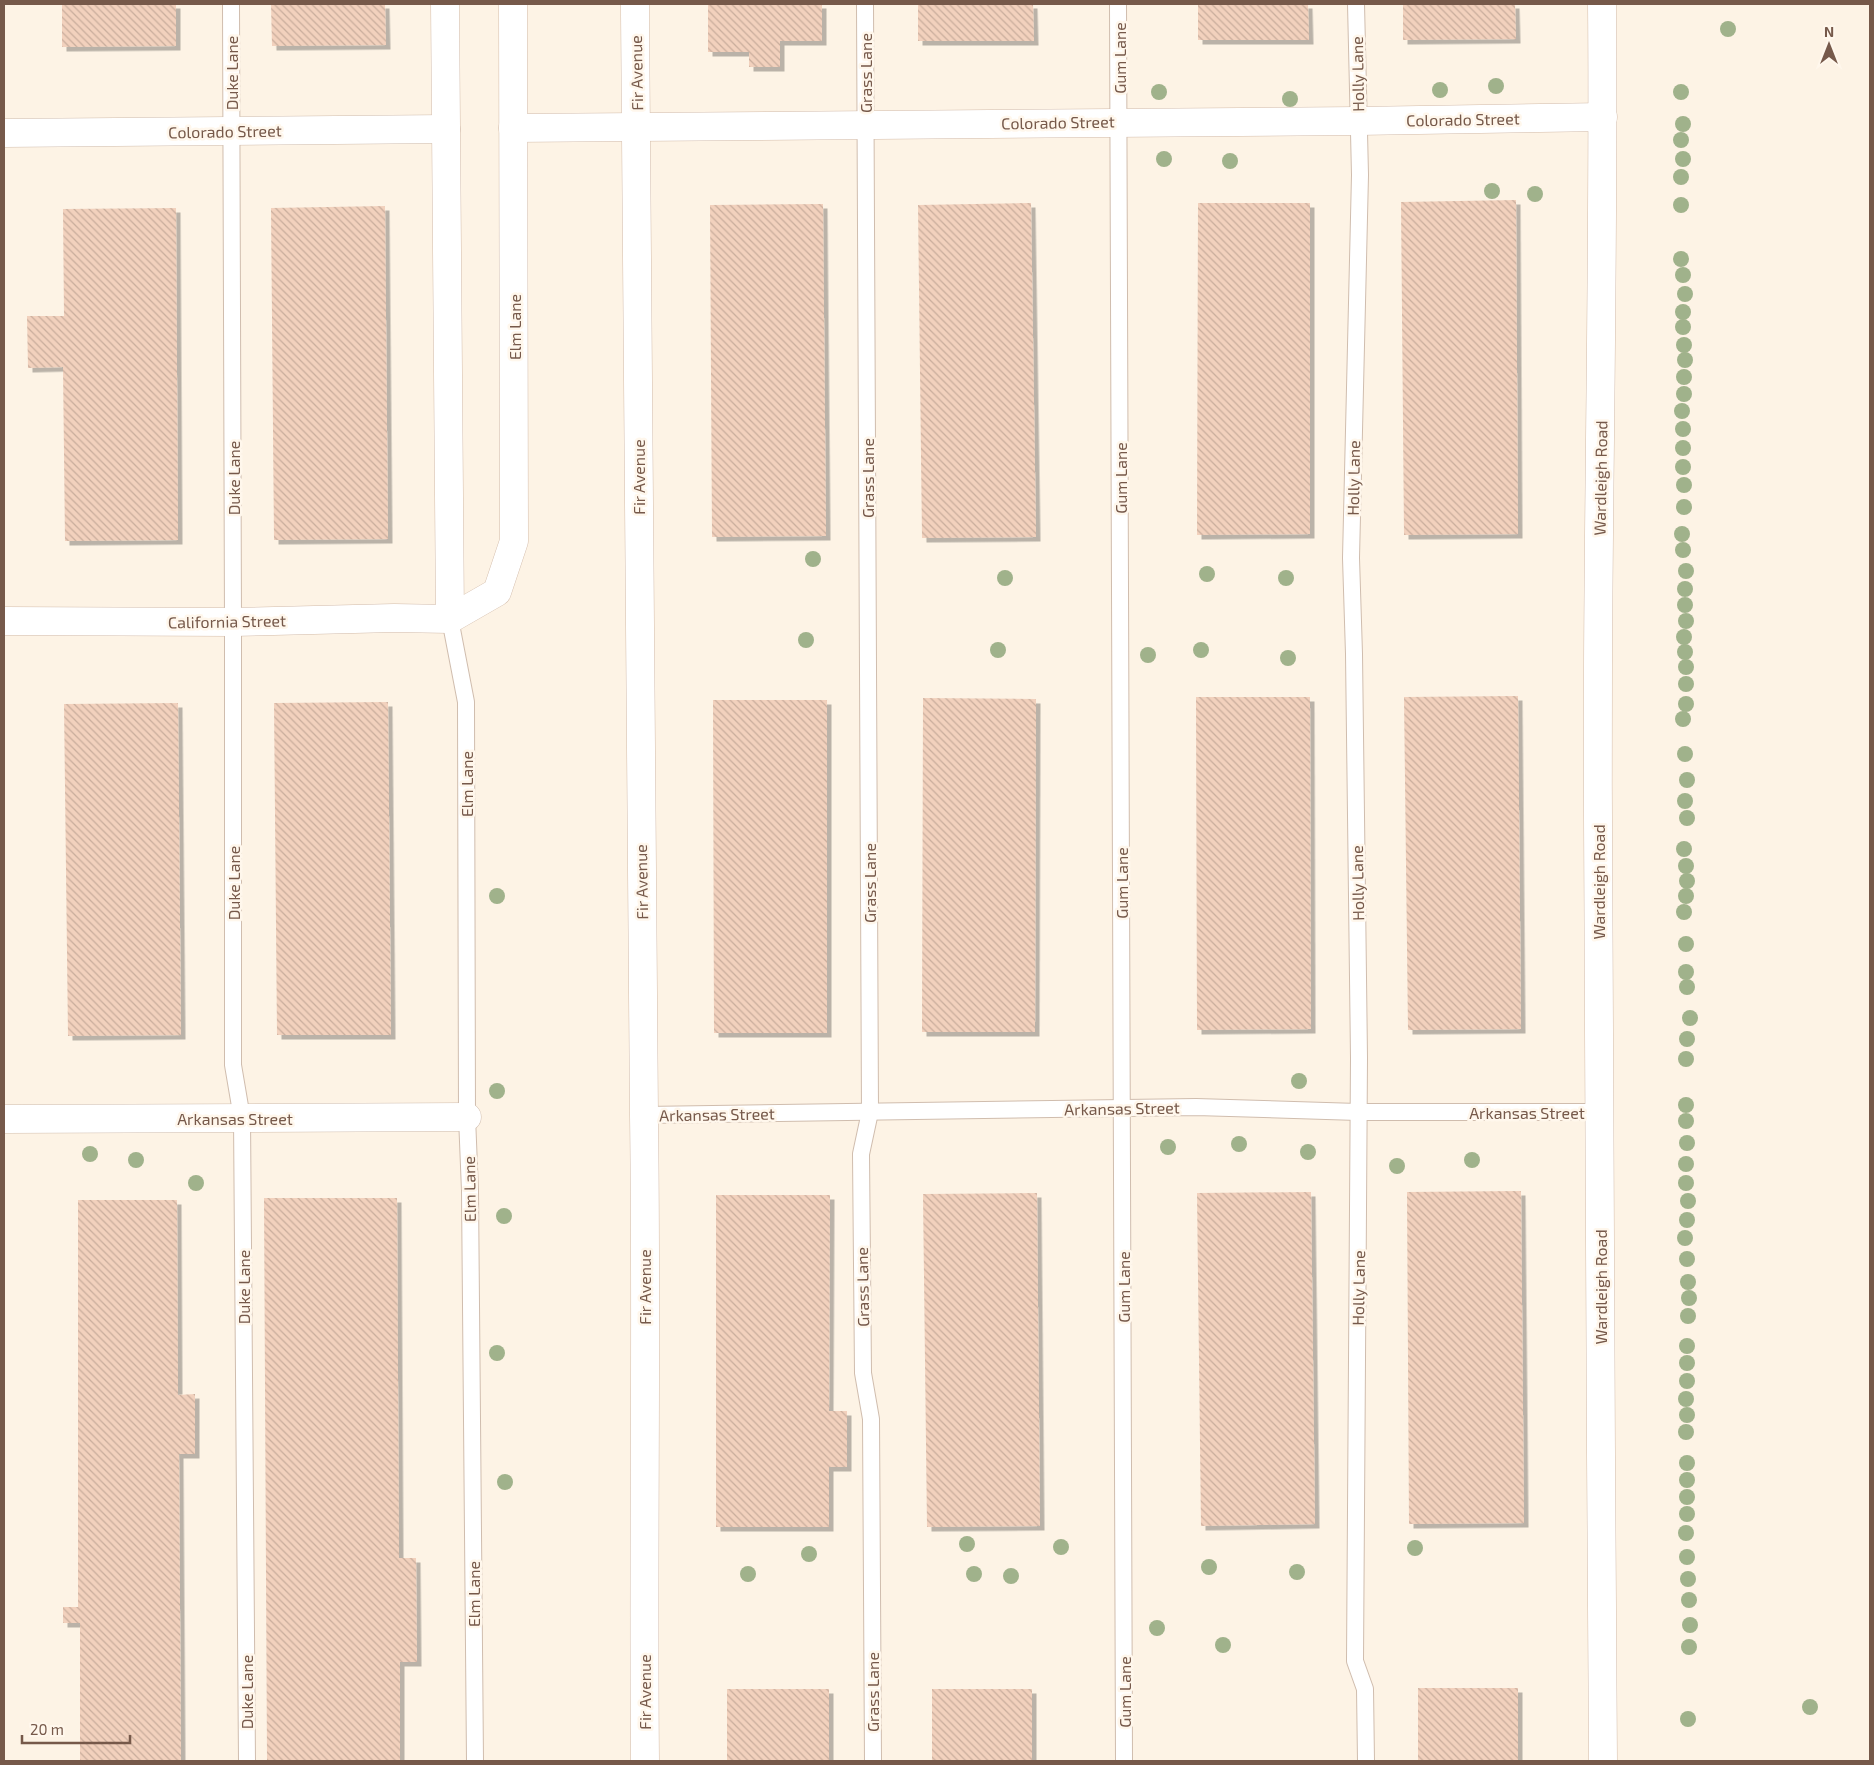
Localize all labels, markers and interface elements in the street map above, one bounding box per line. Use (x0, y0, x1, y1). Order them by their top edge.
north arrow (1804, 20, 1854, 70)
street label: Gum Lane (1110, 22, 1129, 94)
text: N (1824, 23, 1834, 40)
street label: Grass Lane (856, 33, 875, 113)
street label: Fir Avenue (626, 35, 646, 111)
street label: Duke Lane (222, 36, 241, 110)
street label: Holly Lane (1347, 36, 1367, 112)
street label: Colorado Street (1406, 109, 1520, 129)
street label: Colorado Street (1001, 112, 1115, 132)
street label: Colorado Street (168, 121, 282, 141)
street label: Elm Lane (505, 294, 524, 360)
street label: Wardleigh Road (1589, 420, 1611, 536)
street label: Grass Lane (858, 438, 877, 518)
street label: Fir Avenue (629, 439, 648, 515)
street label: Holly Lane (1343, 440, 1363, 516)
street label: Duke Lane (224, 441, 243, 515)
street label: Gum Lane (1111, 442, 1130, 514)
street label: California Street (168, 610, 286, 632)
street label: Elm Lane (457, 751, 476, 817)
street label: Wardleigh Road (1589, 824, 1608, 940)
street label: Grass Lane (860, 843, 879, 923)
street label: Fir Avenue (631, 844, 651, 920)
street label: Holly Lane (1347, 845, 1367, 921)
street label: Duke Lane (224, 846, 243, 920)
street label: Gum Lane (1112, 847, 1131, 919)
street label: Arkansas Street (1064, 1097, 1180, 1119)
street label: Arkansas Street (659, 1103, 775, 1125)
street label: Arkansas Street (1469, 1103, 1585, 1122)
street label: Arkansas Street (177, 1109, 293, 1128)
street label: Elm Lane (459, 1156, 479, 1222)
street label: Wardleigh Road (1591, 1229, 1610, 1345)
street label: Grass Lane (852, 1247, 872, 1327)
street label: Fir Avenue (635, 1249, 654, 1325)
street label: Duke Lane (234, 1250, 253, 1324)
street label: Holly Lane (1348, 1250, 1368, 1326)
street label: Gum Lane (1114, 1251, 1133, 1323)
street label: Elm Lane (464, 1561, 483, 1627)
street label: Grass Lane (863, 1652, 882, 1732)
street label: Fir Avenue (635, 1654, 654, 1730)
street label: Duke Lane (237, 1655, 256, 1729)
street label: Gum Lane (1115, 1656, 1134, 1728)
scale bar (22, 1712, 130, 1744)
text: 20 m (30, 1720, 64, 1738)

